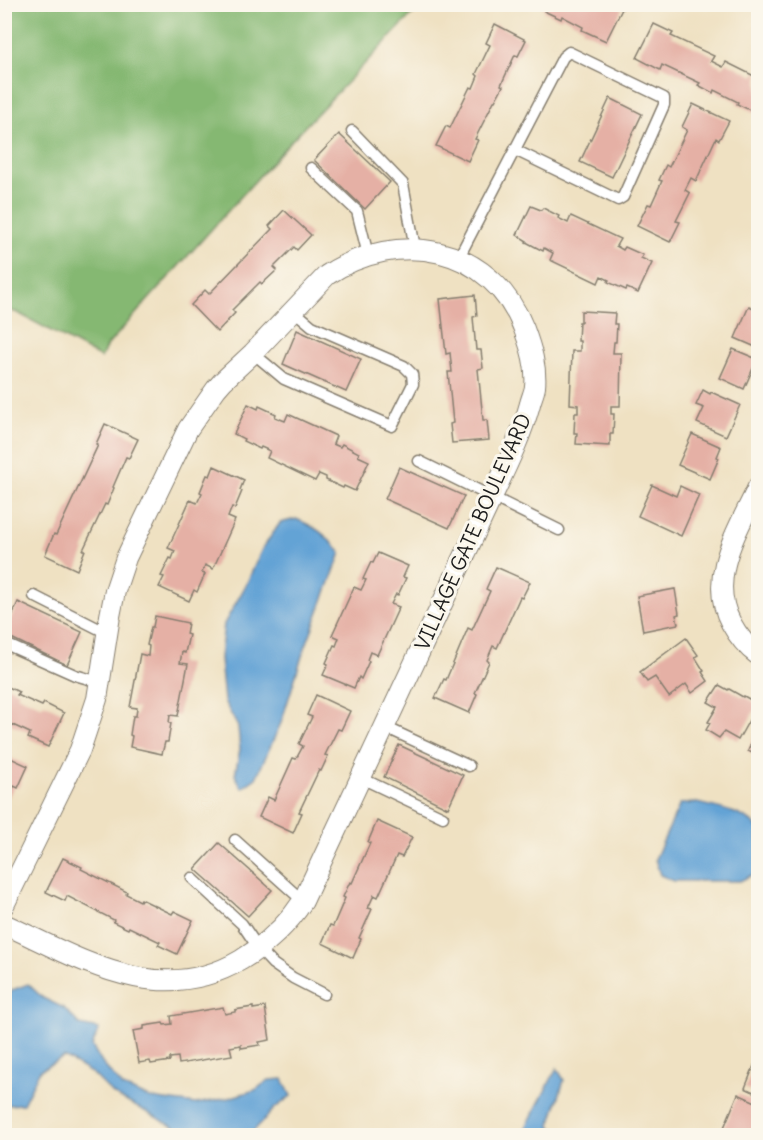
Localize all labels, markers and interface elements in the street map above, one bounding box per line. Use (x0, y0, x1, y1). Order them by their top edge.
street label: VILLAGE GATE BOULEVARD (409, 409, 536, 654)

